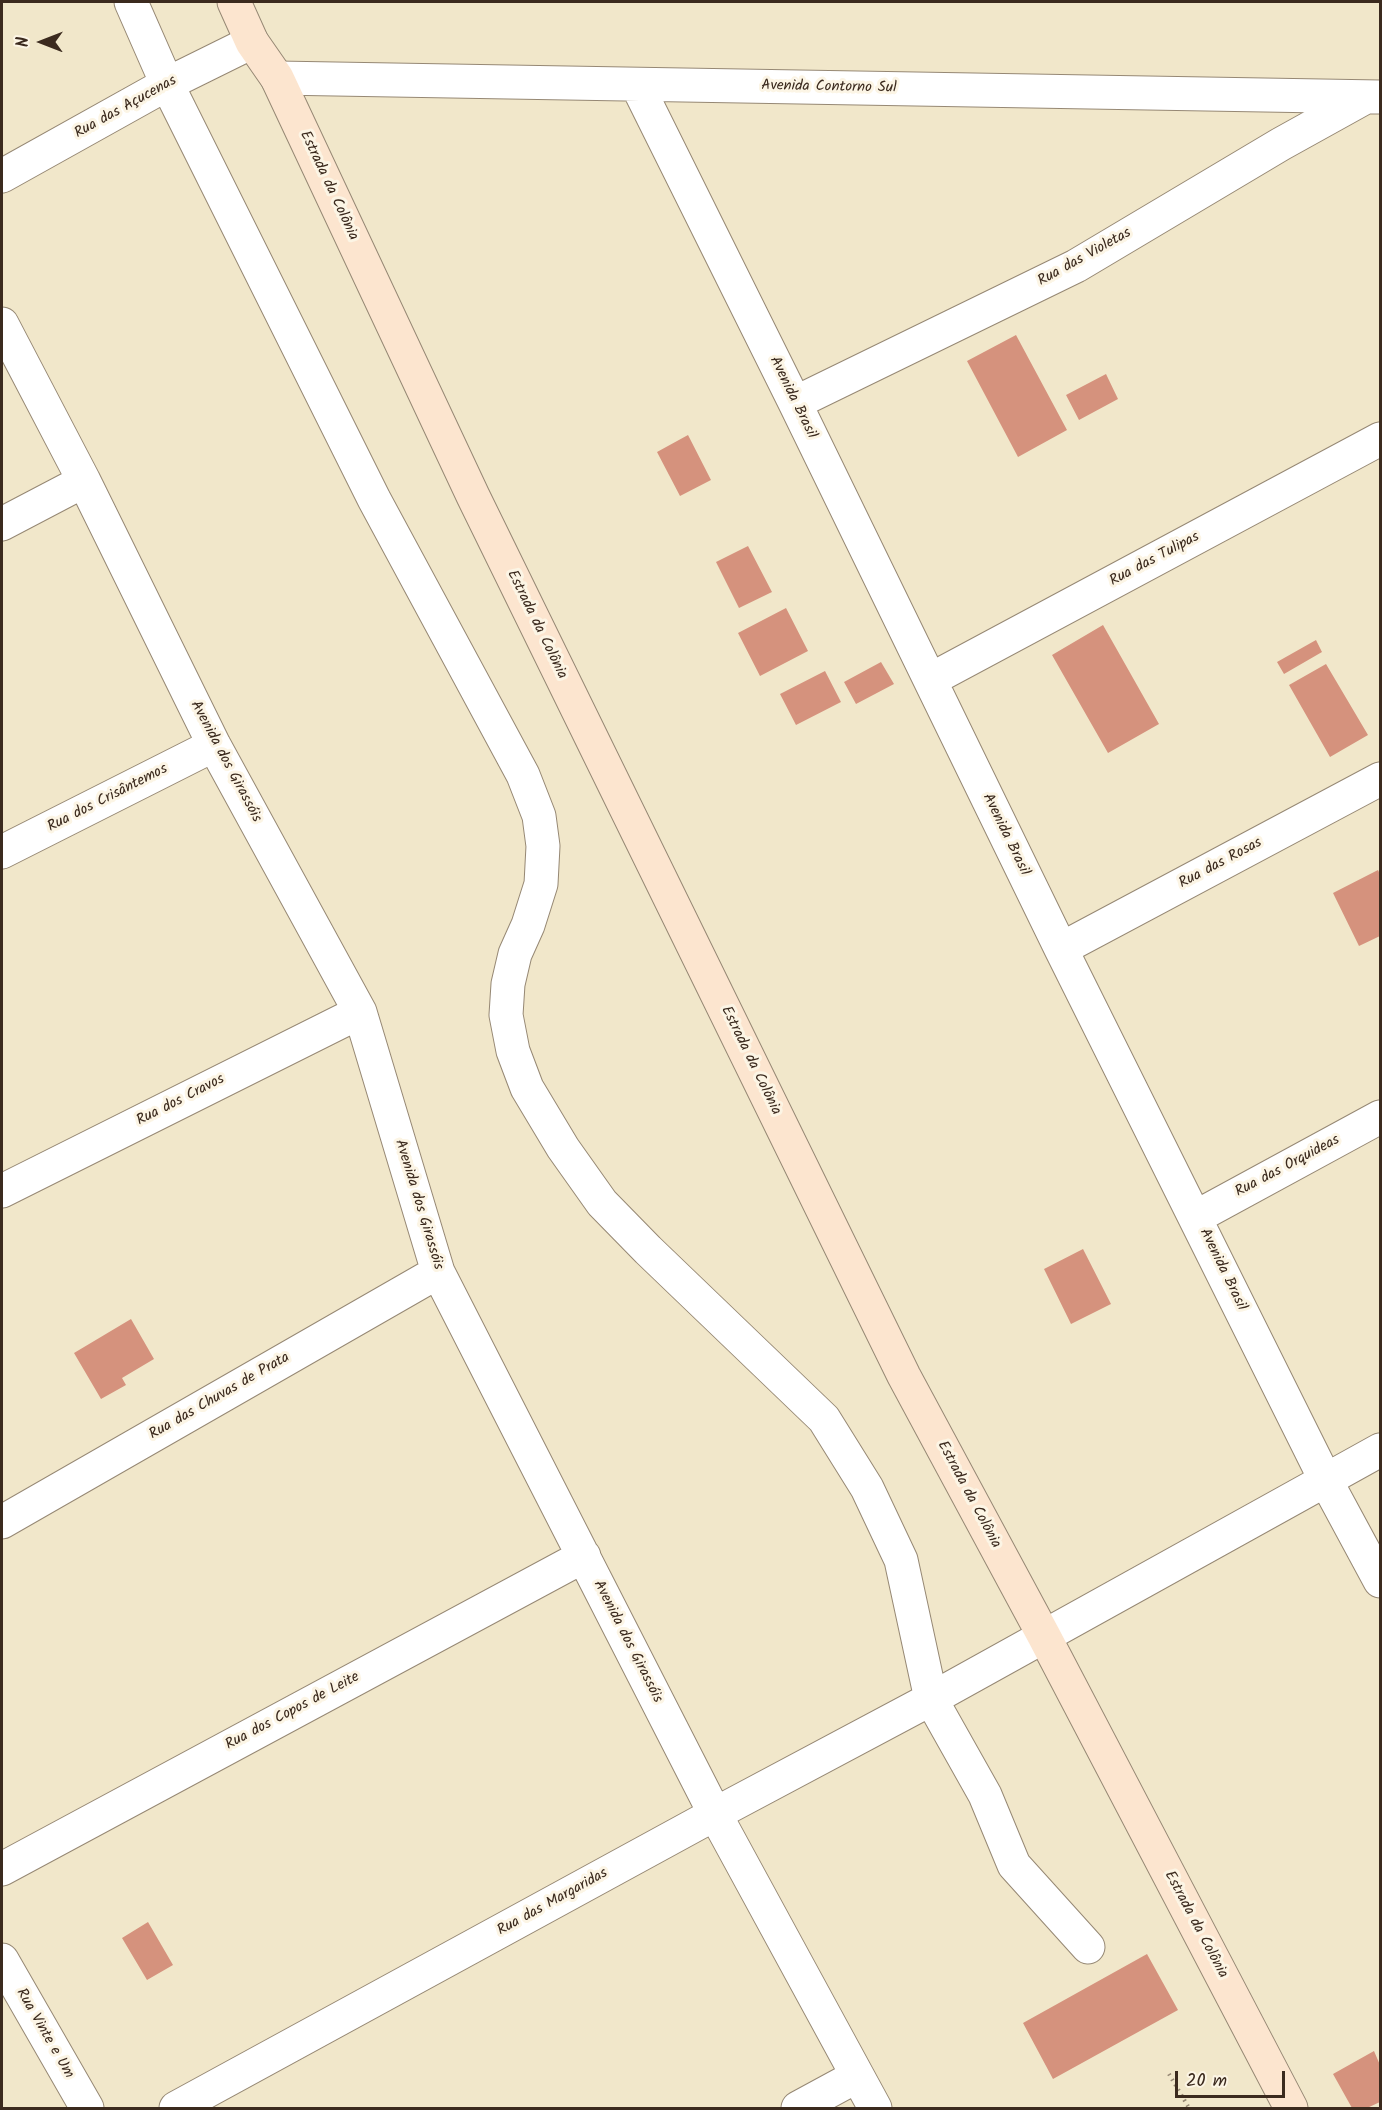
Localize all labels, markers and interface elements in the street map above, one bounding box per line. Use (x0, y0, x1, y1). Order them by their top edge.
north arrow (12, 12, 72, 72)
text: N (11, 37, 36, 47)
street label: Rua das Açucenas (72, 73, 180, 143)
street label: Avenida Contorno Sul (761, 78, 897, 98)
street label: Estrada da Colônia (295, 128, 361, 244)
street label: Rua das Violetas (1035, 225, 1135, 291)
street label: Avenida Brasil (764, 354, 820, 442)
street label: Rua das Tulipas (1107, 529, 1203, 591)
street label: Estrada da Colônia (502, 568, 570, 682)
street label: Avenida dos Girassóis (185, 698, 265, 826)
street label: Rua dos Crisântemos (45, 761, 171, 837)
street label: Avenida Brasil (977, 791, 1033, 879)
street label: Rua das Rosas (1176, 835, 1266, 893)
street label: Estrada da Colônia (716, 1004, 784, 1118)
street label: Rua dos Cravos (134, 1071, 228, 1131)
street label: Rua das Orquideas (1233, 1132, 1343, 1202)
street label: Avenida dos Girassóis (390, 1138, 446, 1272)
street label: Avenida Brasil (1194, 1226, 1250, 1314)
street label: Rua das Chuvas de Prata (147, 1349, 293, 1445)
street label: Estrada da Colônia (932, 1438, 1004, 1552)
street label: Avenida dos Girassóis (588, 1578, 666, 1706)
street label: Rua dos Copos de Leite (223, 1669, 363, 1755)
street label: Rua das Margaridas (495, 1865, 611, 1941)
street label: Estrada da Colônia (1159, 1868, 1231, 1982)
street label: Rua Vinte e Um (11, 1986, 77, 2082)
scale bar (1178, 2059, 1288, 2097)
text: 20 m (1186, 2067, 1227, 2096)

